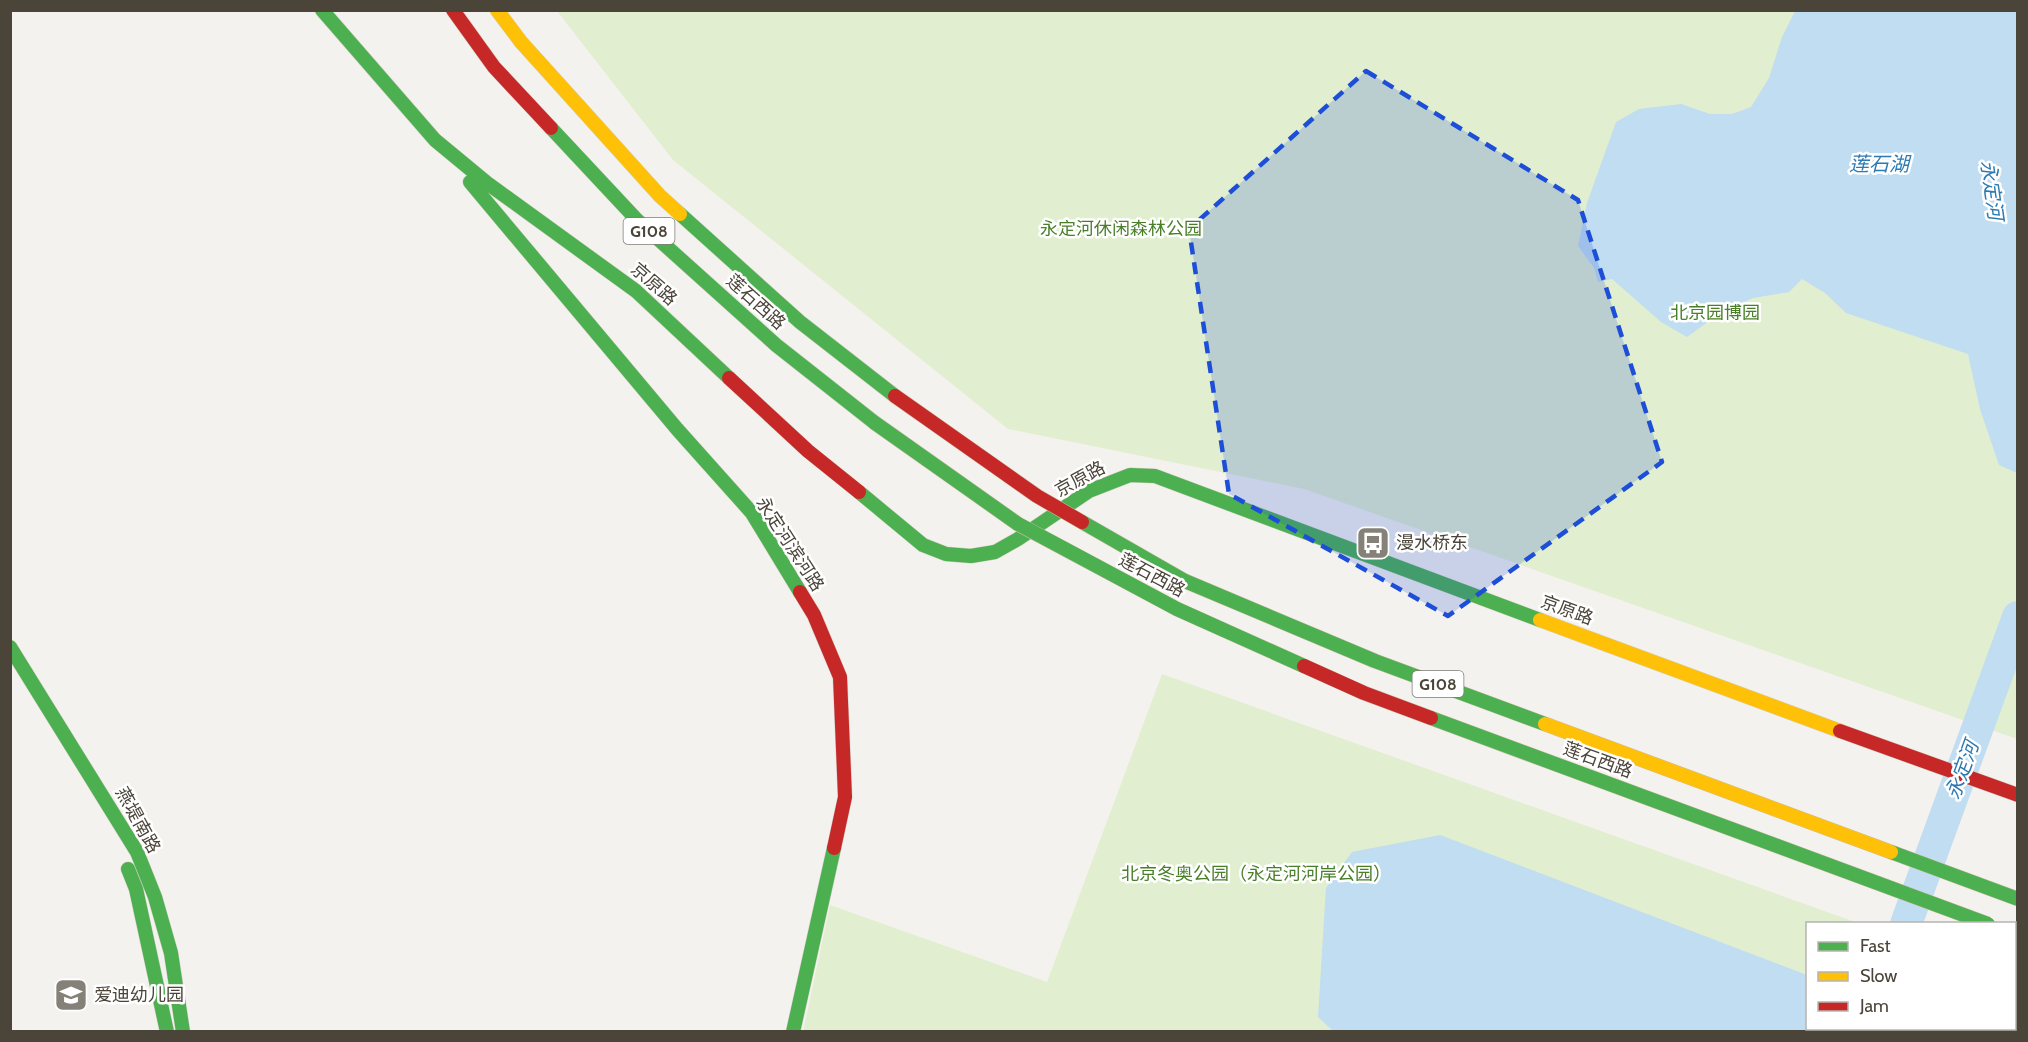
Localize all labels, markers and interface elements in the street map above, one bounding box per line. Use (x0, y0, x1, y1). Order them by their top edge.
water label: 莲石湖 (1849, 152, 1912, 176)
water label: 永定河 (1976, 159, 2009, 225)
road number: G108 (624, 218, 674, 244)
park label: 永定河休闲森林公园 (1040, 218, 1202, 240)
street label: 京原路 (626, 258, 682, 310)
street label: 莲石西路 (722, 270, 790, 334)
park label: 北京园博园 (1670, 302, 1760, 324)
street label: 京原路 (1051, 456, 1109, 502)
street label: 永定河滨河路 (751, 493, 829, 595)
bus stop icon: 漫水桥东 (1355, 525, 1391, 561)
place label: 漫水桥东 (1396, 532, 1468, 554)
street label: 莲石西路 (1115, 548, 1189, 602)
street label: 京原路 (1538, 590, 1596, 630)
road number: G108 (1412, 671, 1464, 697)
water label: 永定河 (1940, 734, 1985, 802)
street label: 莲石西路 (1560, 737, 1636, 783)
street label: 燕堤南路 (111, 783, 165, 857)
park label: 北京冬奥公园（永定河河岸公园） (1121, 863, 1391, 885)
legend (1806, 922, 2016, 1030)
text: Fast (1860, 935, 1891, 957)
text: Slow (1860, 965, 1897, 987)
school or university icon: 爱迪幼儿园 (53, 977, 89, 1013)
place label: 爱迪幼儿园 (94, 984, 184, 1006)
text: Jam (1859, 995, 1889, 1017)

